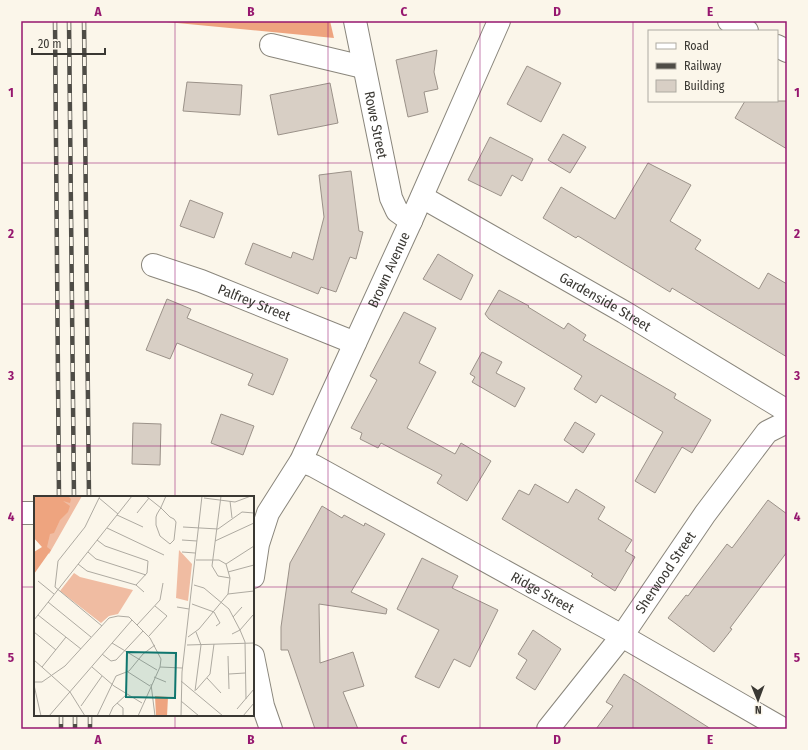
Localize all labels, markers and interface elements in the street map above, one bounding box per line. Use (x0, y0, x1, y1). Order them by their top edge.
text: A (93, 4, 102, 19)
text: B (247, 4, 255, 19)
text: C (401, 4, 408, 19)
text: D (553, 4, 561, 19)
text: E (707, 4, 713, 19)
scale bar (32, 30, 105, 56)
legend (648, 30, 778, 102)
text: 20 m (38, 37, 62, 51)
text: Road (684, 39, 709, 53)
text: Railway (684, 59, 722, 73)
text: Building (684, 79, 725, 93)
text: 1 (8, 85, 14, 100)
text: 1 (794, 85, 800, 100)
street label: Rowe Street (361, 90, 391, 161)
text: 2 (7, 226, 14, 241)
text: 2 (793, 226, 800, 241)
street label: Brown Avenue (364, 229, 413, 310)
street label: Gardenside Street (556, 269, 654, 335)
street label: Palfrey Street (215, 280, 293, 325)
text: 3 (7, 368, 14, 383)
text: 3 (793, 368, 800, 383)
inset map (34, 496, 254, 716)
text: 4 (8, 509, 15, 524)
text: 4 (794, 509, 801, 524)
street label: Sherwood Street (632, 528, 699, 616)
street label: Ridge Street (508, 568, 578, 617)
text: 5 (8, 650, 14, 665)
text: 5 (794, 650, 800, 665)
north arrow (738, 680, 778, 720)
text: N (755, 703, 762, 716)
text: A (93, 732, 102, 747)
text: B (247, 732, 255, 747)
text: C (401, 732, 408, 747)
text: D (553, 732, 561, 747)
text: E (707, 732, 713, 747)

